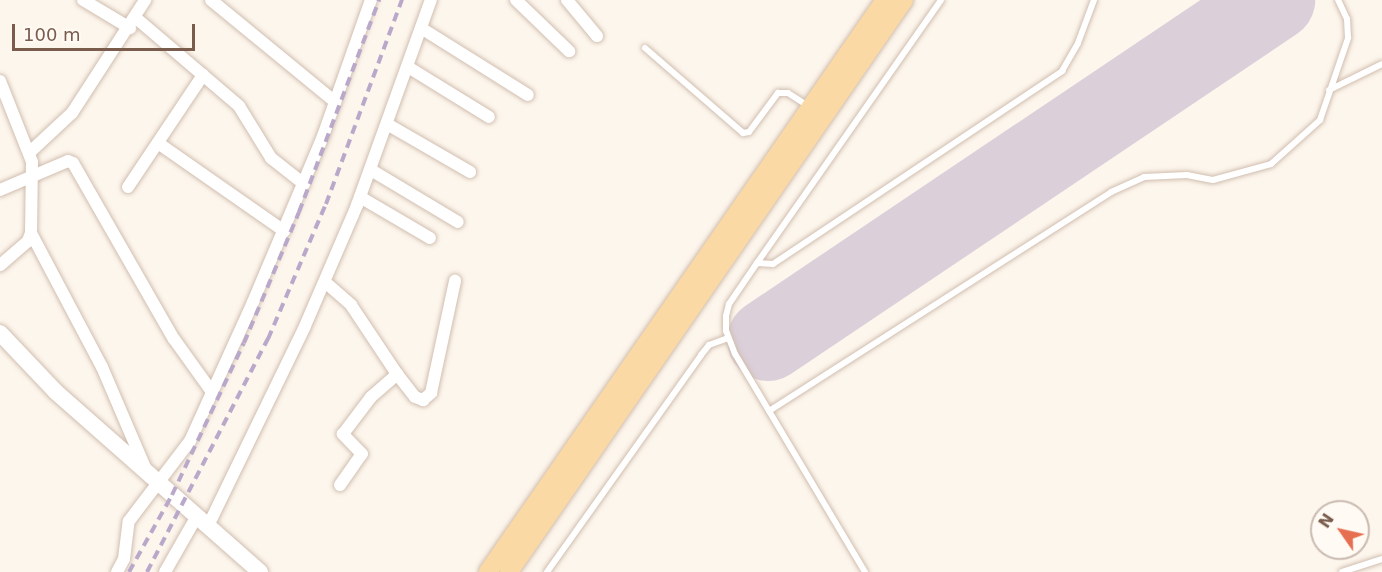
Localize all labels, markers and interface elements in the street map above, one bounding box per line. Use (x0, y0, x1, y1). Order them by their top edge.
scale bar (15, 12, 198, 50)
text: 100 m (23, 24, 81, 45)
north arrow (1310, 500, 1370, 560)
text: N (1315, 510, 1338, 532)

